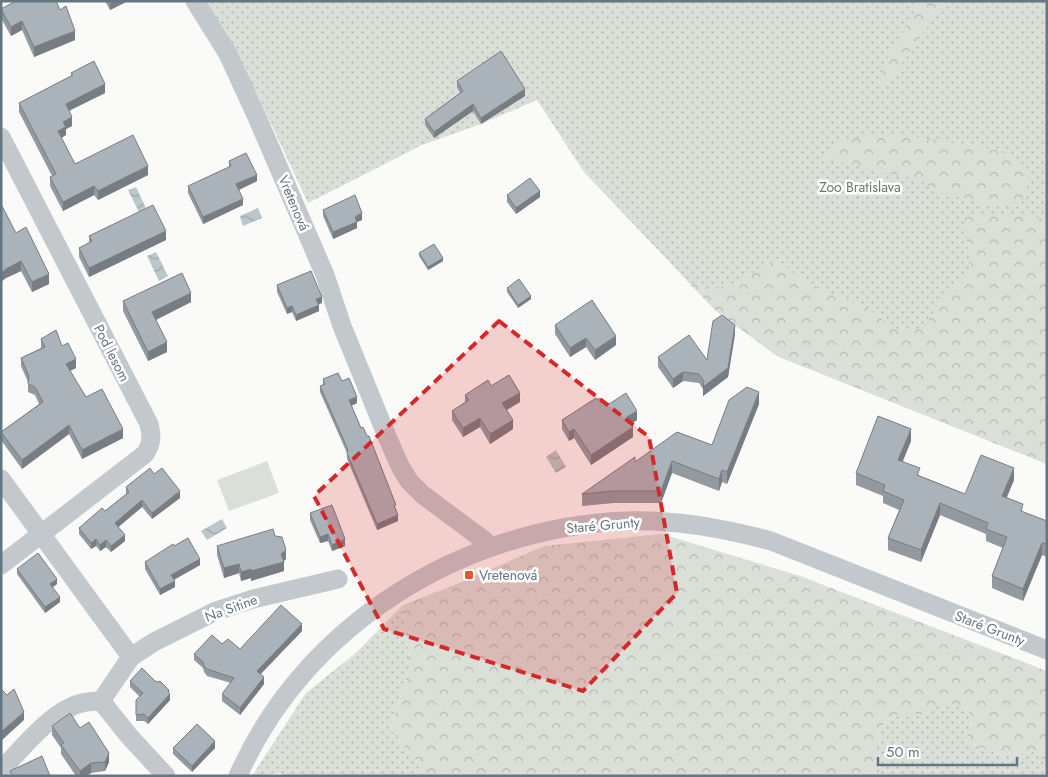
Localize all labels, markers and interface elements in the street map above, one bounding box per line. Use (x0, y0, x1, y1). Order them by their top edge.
street label: Vretenová (273, 172, 315, 234)
park label: Zoo Bratislava (819, 177, 901, 197)
street label: Pod lesom (89, 321, 135, 385)
street label: Staré Grunty (565, 512, 641, 538)
place label: Vretenová (479, 565, 537, 585)
marker: Vretenová (463, 569, 475, 581)
street label: Na Sitine (202, 589, 260, 627)
street label: Staré Grunty (952, 605, 1029, 651)
scale bar (878, 734, 1017, 766)
text: 50 m (886, 741, 920, 763)

